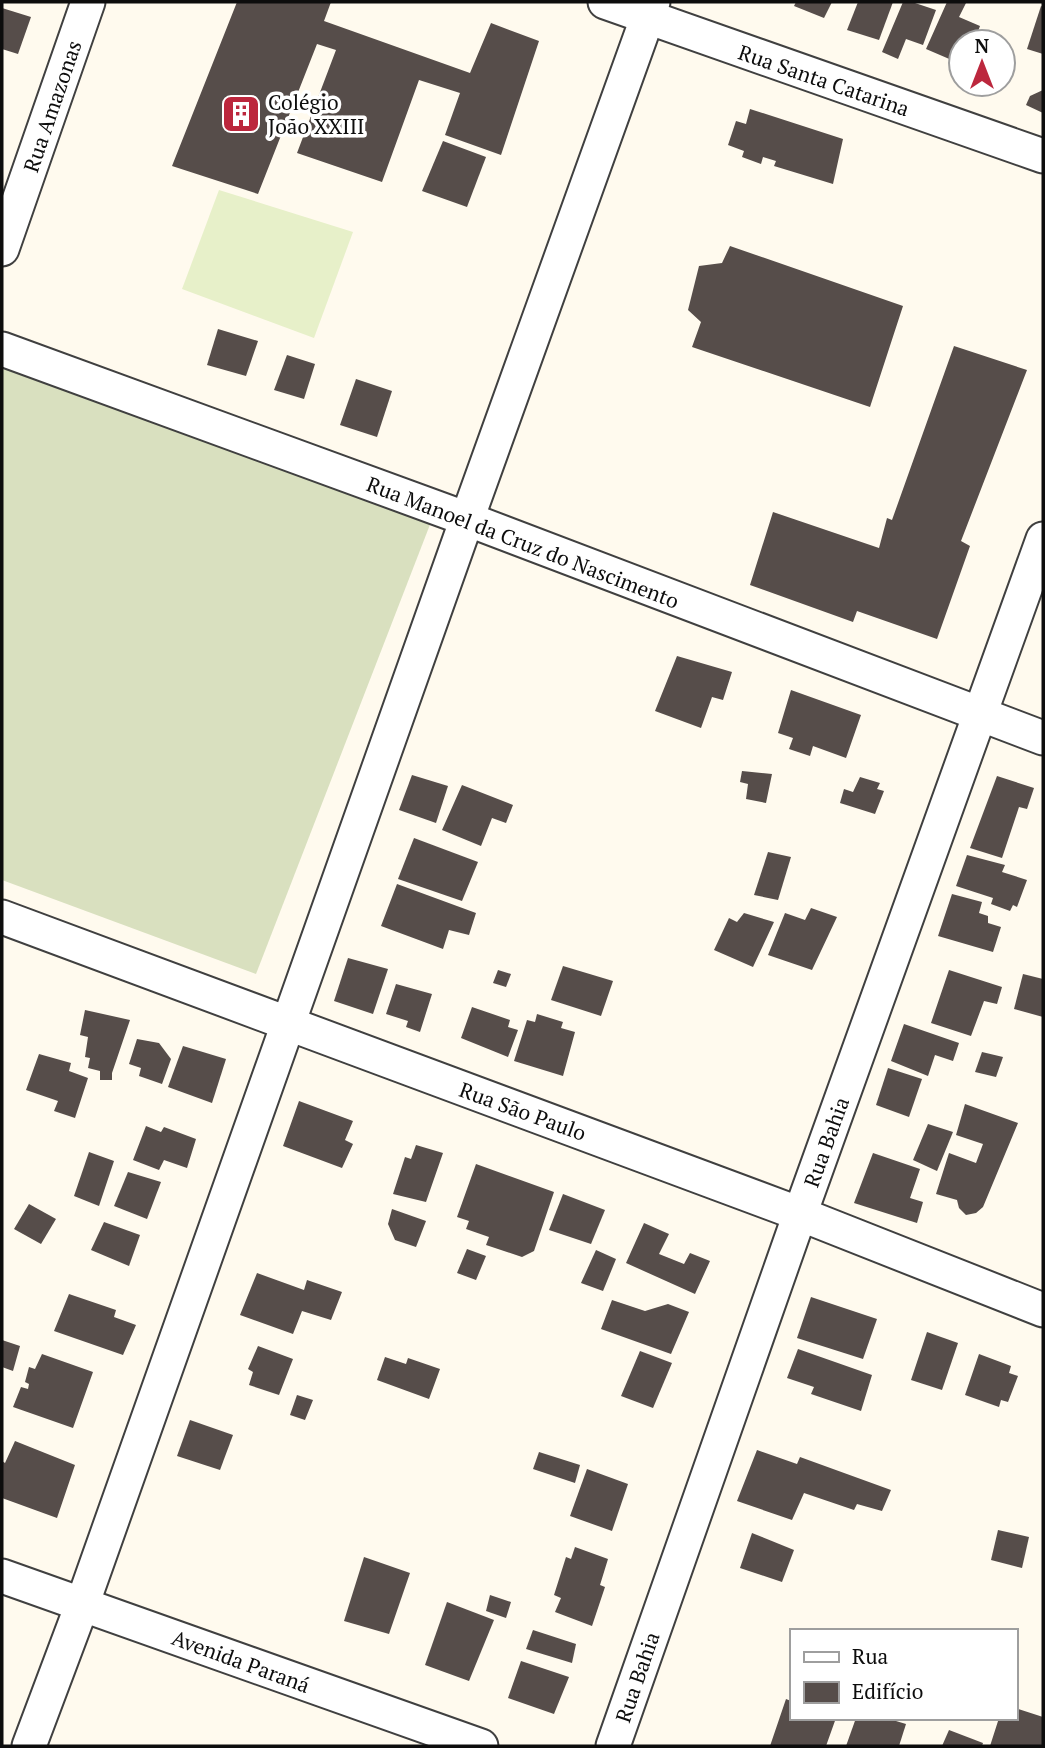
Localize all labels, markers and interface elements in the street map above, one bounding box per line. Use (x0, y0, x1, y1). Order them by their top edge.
north arrow (947, 28, 1017, 98)
text: N (975, 33, 990, 58)
street label: Rua Amazonas (16, 36, 88, 176)
street label: Rua Santa Catarina (735, 38, 914, 122)
place label: Colégio João XXIII (268, 88, 364, 140)
building icon: Colégio João XXIII (220, 93, 262, 135)
street label: Rua Manoel da Cruz do Nascimento (363, 469, 683, 615)
street label: Rua São Paulo (456, 1075, 590, 1147)
street label: Rua Bahia (797, 1093, 855, 1191)
street label: Avenida Paraná (168, 1623, 314, 1699)
street label: Rua Bahia (608, 1628, 666, 1726)
legend (790, 1629, 1017, 1720)
text: Rua (852, 1642, 888, 1670)
text: Edifício (852, 1677, 923, 1705)

